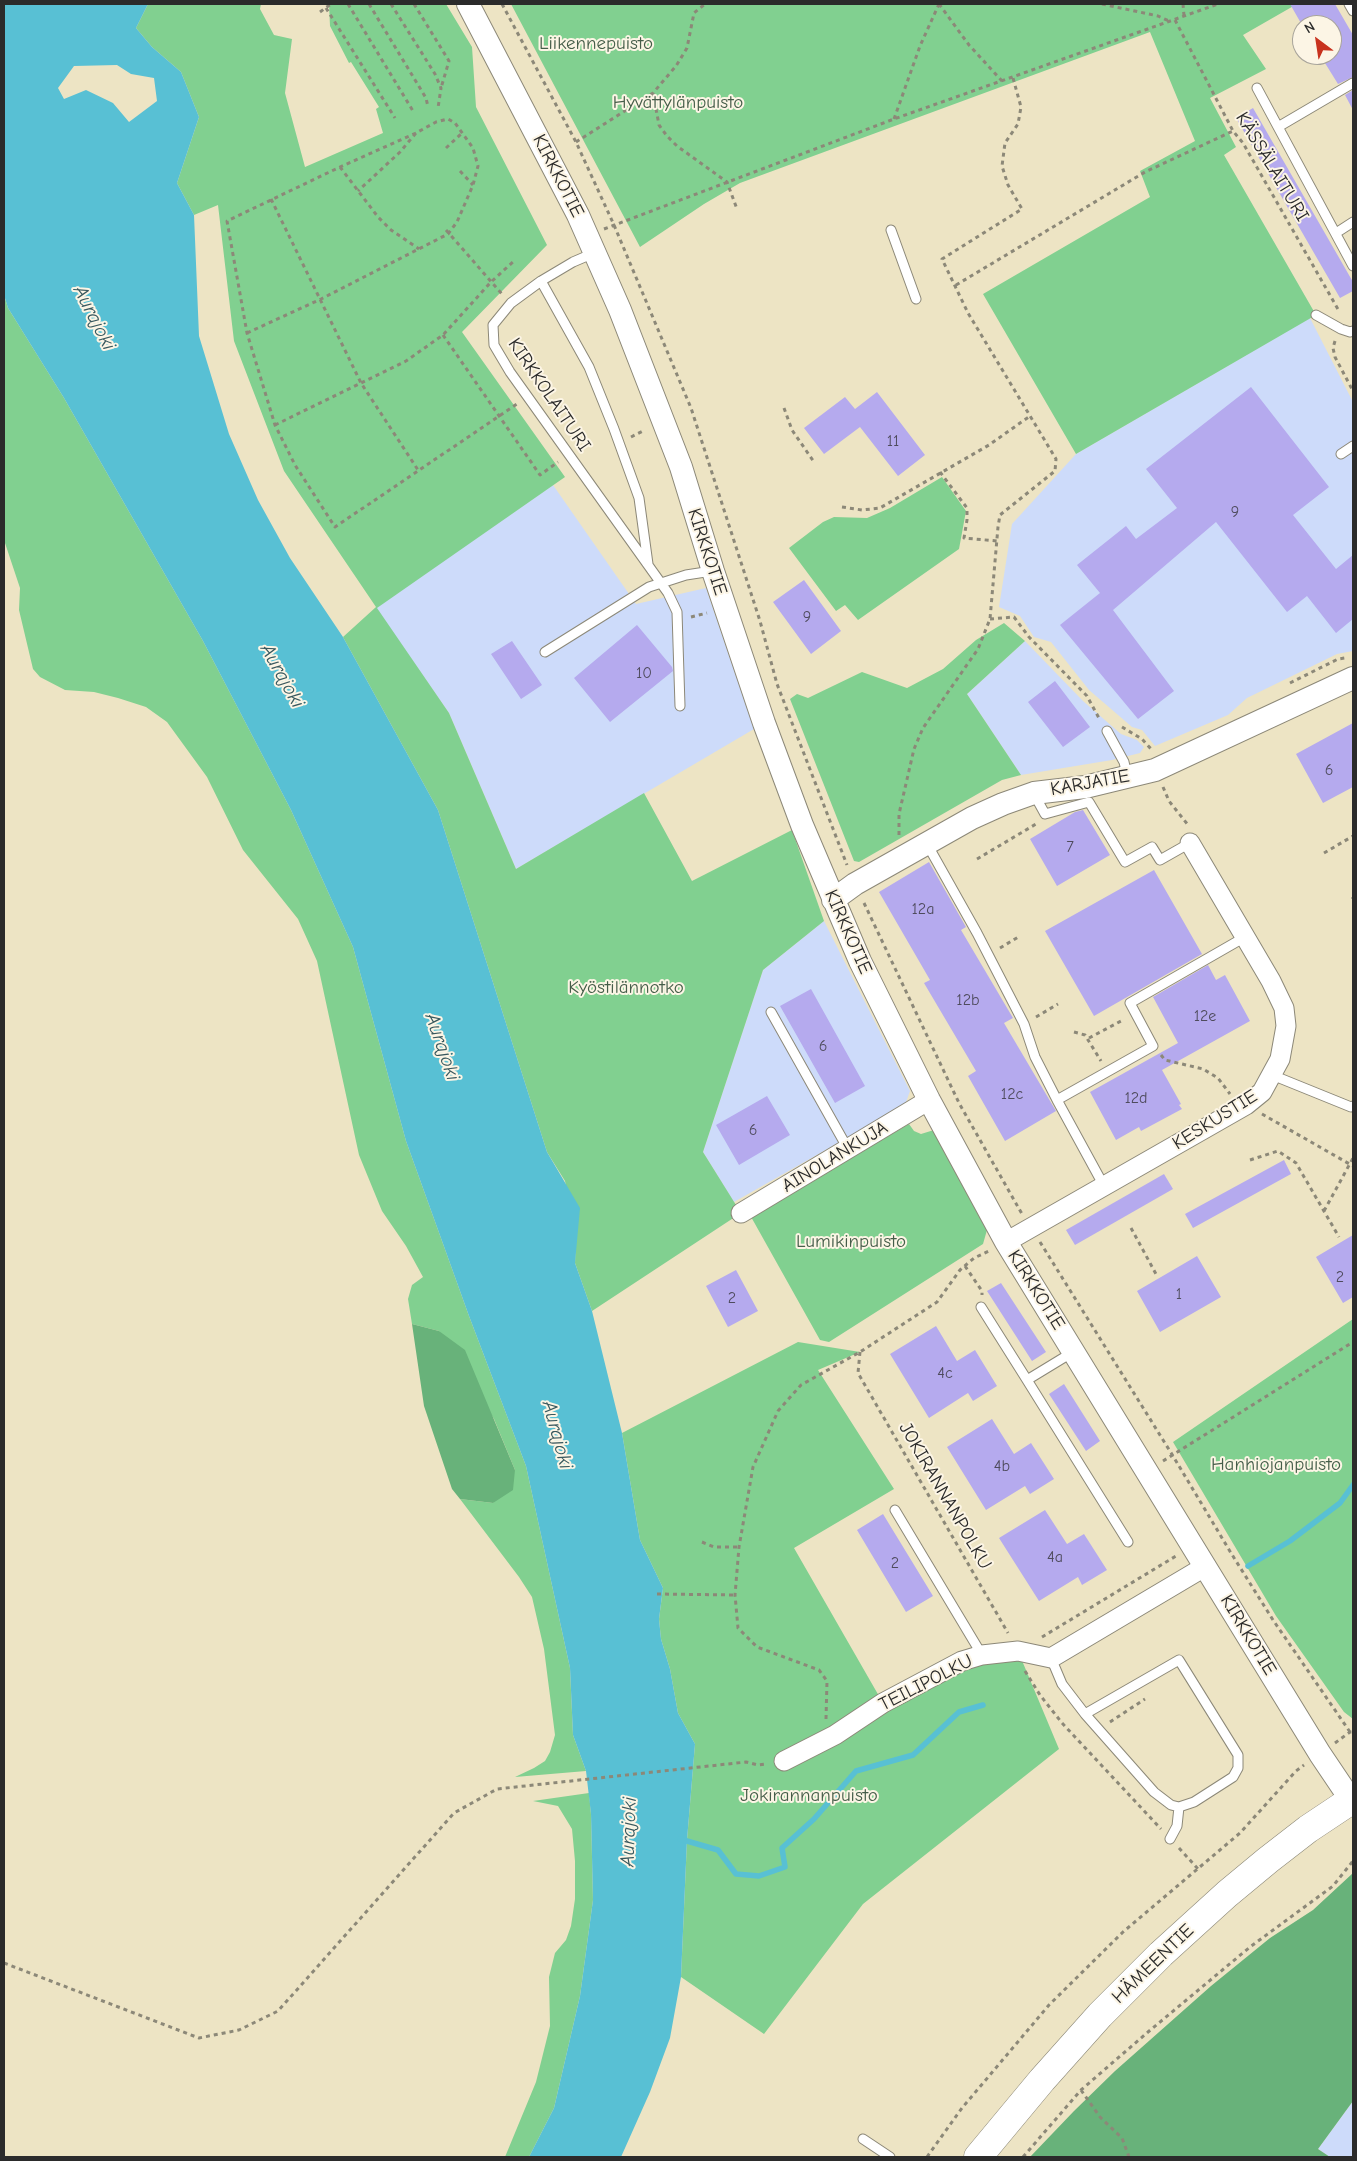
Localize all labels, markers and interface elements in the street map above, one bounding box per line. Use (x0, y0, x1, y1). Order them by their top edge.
north arrow (1292, 15, 1342, 65)
text: N (1301, 18, 1318, 37)
park label: Liikennepuisto (539, 33, 653, 55)
park label: Hyvättylänpuisto (613, 92, 743, 114)
street label: KÄSSÄLAITURI (1230, 108, 1314, 226)
street label: KIRKKOTIE (527, 131, 589, 221)
water label: Aurajoki (67, 281, 121, 355)
street label: KIRKKOLAITURI (503, 334, 595, 456)
house number: 11 (887, 431, 899, 451)
house number: 9 (1231, 502, 1239, 522)
street label: KIRKKOTIE (682, 506, 732, 598)
house number: 9 (803, 607, 811, 627)
water label: Aurajoki (255, 640, 309, 712)
house number: 10 (636, 663, 652, 683)
house number: 6 (1325, 760, 1333, 780)
street label: KARJATIE (1049, 765, 1131, 801)
house number: 7 (1066, 837, 1074, 857)
street label: KIRKKOTIE (819, 886, 877, 978)
house number: 12a (912, 899, 934, 919)
park label: Kyöstilännotko (568, 977, 684, 999)
house number: 12b (956, 990, 980, 1010)
house number: 12e (1194, 1006, 1216, 1026)
water label: Aurajoki (419, 1010, 465, 1084)
house number: 6 (819, 1036, 827, 1056)
house number: 12c (1001, 1084, 1023, 1104)
street label: KESKUSTIE (1168, 1085, 1262, 1155)
house number: 12d (1124, 1088, 1148, 1108)
street label: AINOLANKUJA (778, 1116, 892, 1198)
house number: 6 (749, 1120, 757, 1140)
park label: Lumikinpuisto (796, 1231, 906, 1253)
street label: KIRKKOTIE (1002, 1246, 1070, 1334)
house number: 2 (1336, 1267, 1344, 1287)
house number: 1 (1176, 1284, 1182, 1304)
house number: 2 (728, 1288, 736, 1308)
house number: 4c (937, 1363, 953, 1383)
water label: Aurajoki (536, 1398, 578, 1472)
street label: JOKIRANNANPOLKU (894, 1418, 996, 1574)
park label: Hanhiojanpuisto (1211, 1454, 1341, 1476)
house number: 4b (994, 1456, 1010, 1476)
house number: 4a (1047, 1547, 1063, 1567)
house number: 2 (891, 1553, 899, 1573)
street label: KIRKKOTIE (1215, 1591, 1281, 1679)
street label: TEILIPOLKU (875, 1650, 977, 1716)
park label: Jokirannanpuisto (740, 1785, 878, 1807)
water label: Aurajoki (616, 1797, 642, 1867)
street label: HÄMEENTIE (1107, 1919, 1199, 2009)

